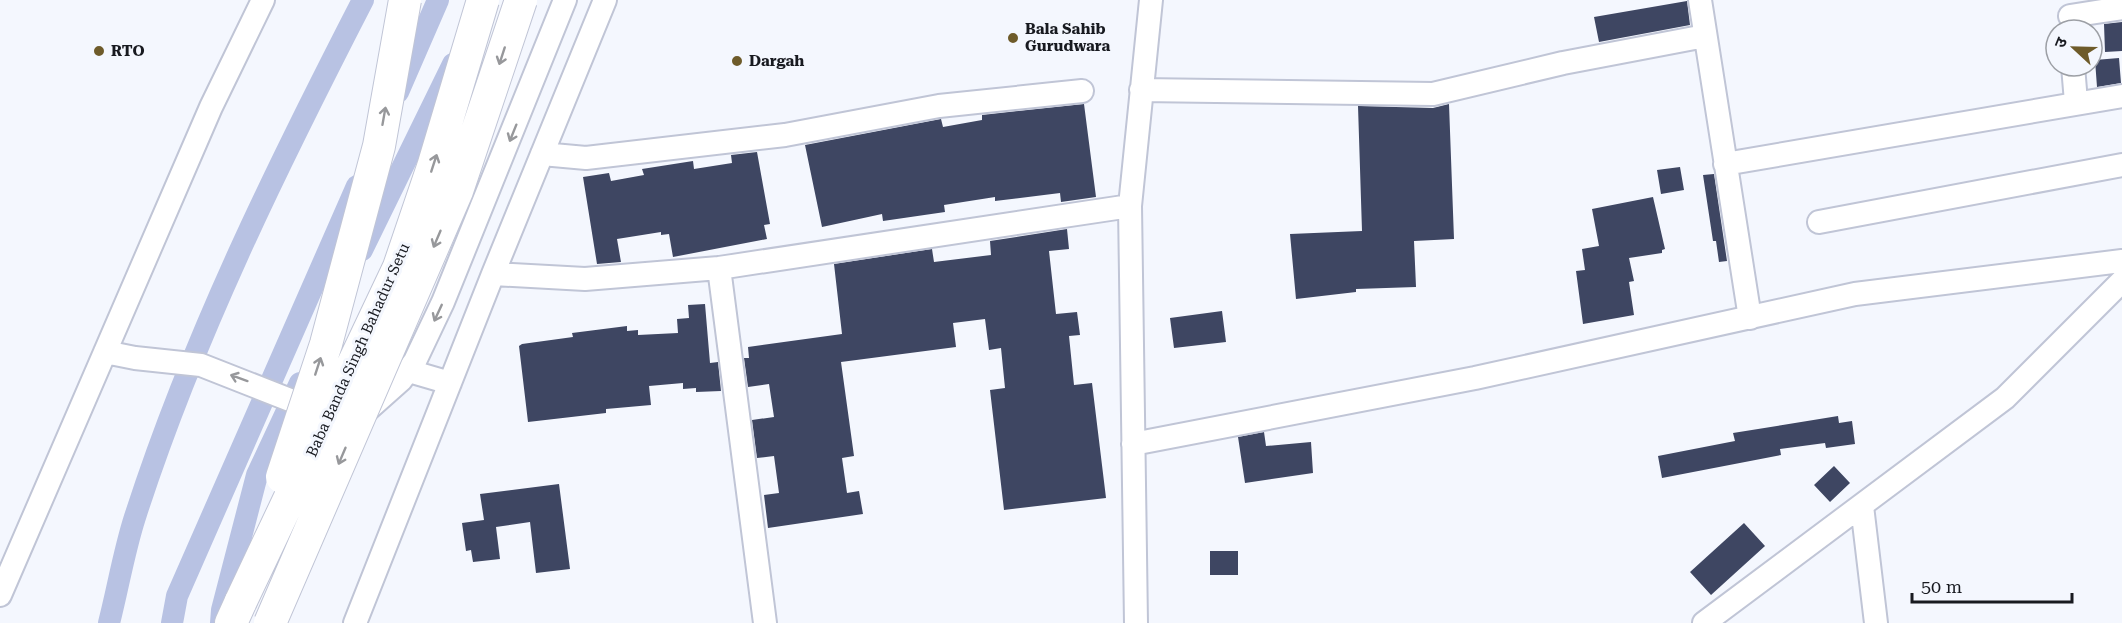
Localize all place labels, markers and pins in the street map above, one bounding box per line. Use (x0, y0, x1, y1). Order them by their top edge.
place label: Bala Sahib Gurudwara (1025, 20, 1110, 55)
marker: Bala Sahib Gurudwara (1006, 31, 1020, 45)
place label: RTO (111, 42, 144, 60)
marker: RTO (92, 44, 106, 58)
place label: Dargah (749, 52, 804, 70)
marker: Dargah (730, 54, 744, 68)

